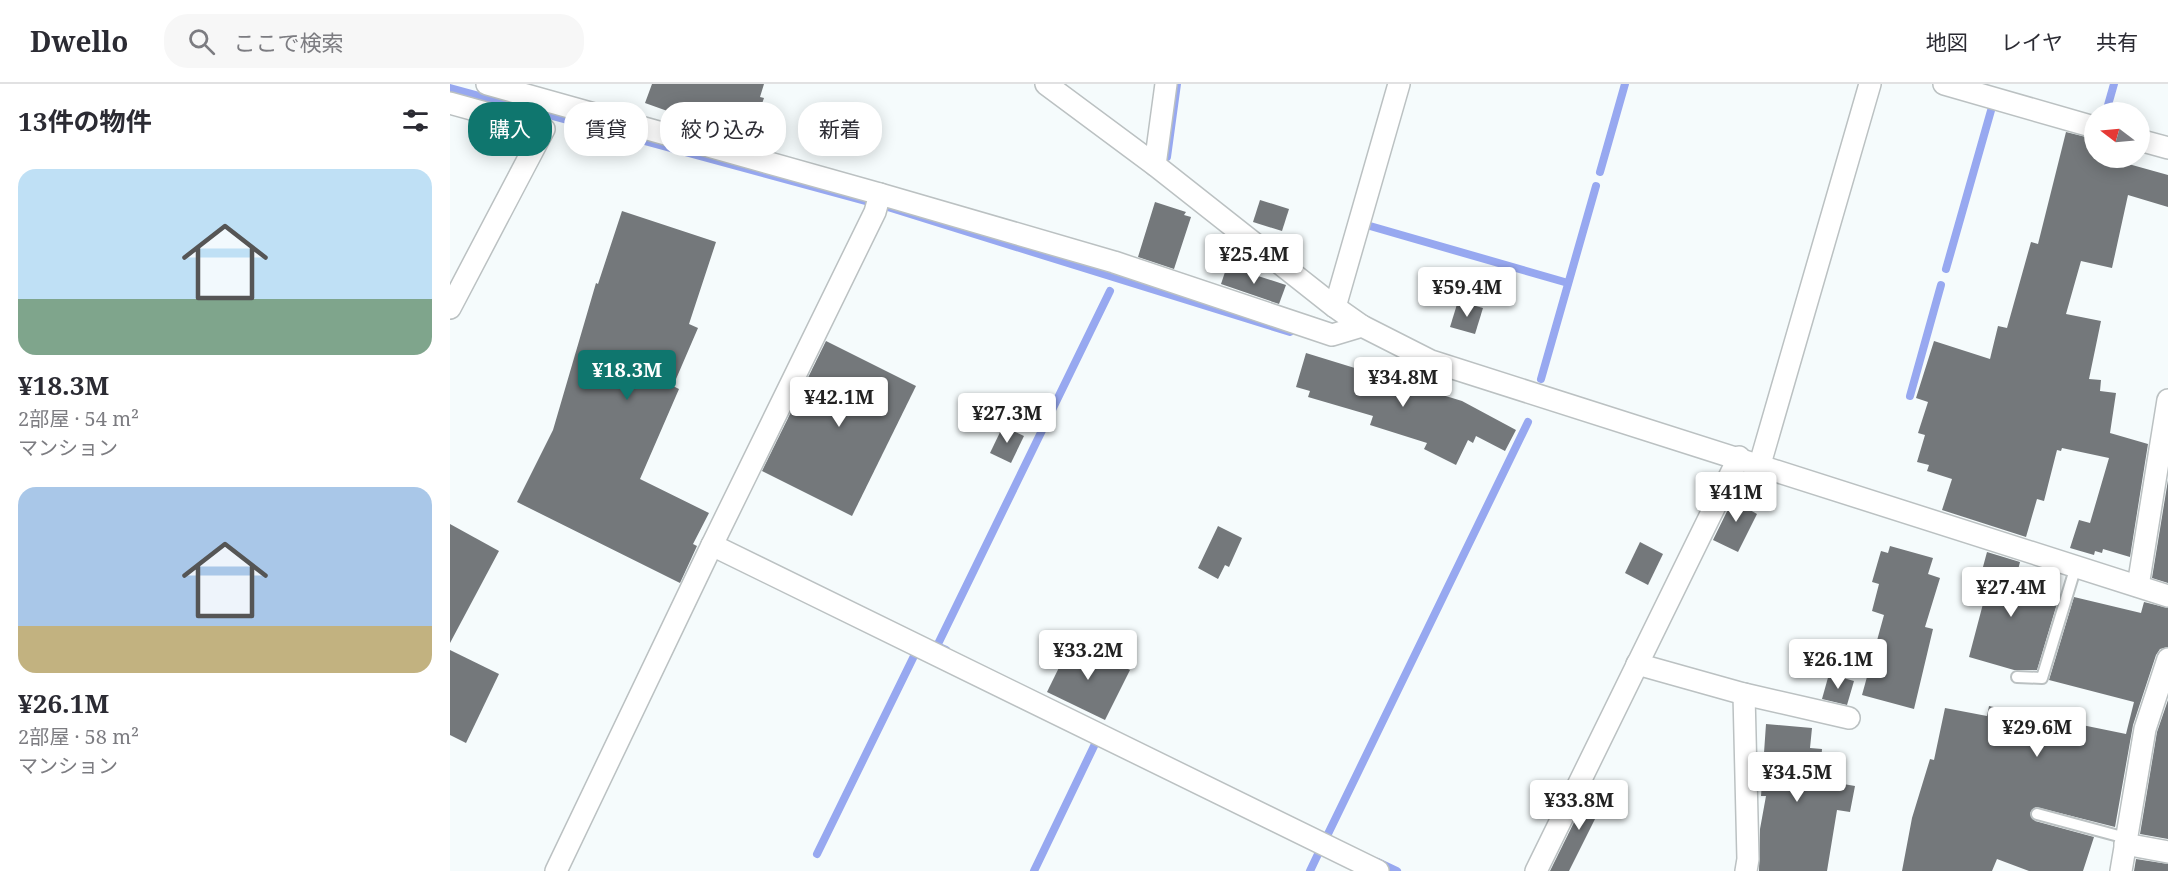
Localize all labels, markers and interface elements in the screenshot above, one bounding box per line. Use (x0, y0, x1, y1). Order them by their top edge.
search box (164, 14, 584, 68)
text: Dwello (30, 22, 128, 60)
icon: search (185, 25, 218, 58)
text: ここで検索 (233, 27, 343, 57)
text: 地図 (1926, 28, 1968, 56)
text: レイヤ (2001, 28, 2063, 56)
text: 共有 (2096, 28, 2138, 56)
chip: 購入 (468, 102, 552, 156)
chip: 賃貸 (564, 102, 648, 156)
chip: 絞り込み (660, 102, 786, 156)
chip: 新着 (798, 102, 882, 156)
north arrow (2084, 102, 2150, 168)
map controls (2084, 102, 2150, 168)
text: 13件の物件 (18, 103, 151, 139)
icon: filters (399, 104, 432, 137)
icon: home (171, 208, 279, 316)
pin: ¥25.4M (1205, 234, 1303, 285)
text: ¥25.4M (1219, 240, 1289, 267)
pin: ¥59.4M (1418, 267, 1516, 318)
text: ¥59.4M (1432, 273, 1502, 300)
pin: ¥18.3M (578, 350, 676, 401)
text: ¥18.3M (592, 356, 662, 383)
pin: ¥34.8M (1354, 357, 1452, 408)
text: ¥34.8M (1368, 363, 1438, 390)
text: ¥18.3M (18, 367, 109, 403)
pin: ¥42.1M (790, 377, 888, 428)
text: ¥42.1M (804, 383, 874, 410)
pin: ¥27.3M (958, 393, 1056, 444)
text: ¥27.3M (972, 399, 1042, 426)
text: 2部屋 · 54 m² (18, 405, 139, 432)
text: マンション (18, 434, 118, 461)
pin: ¥41M (1700, 472, 1772, 523)
text: ¥41M (1710, 478, 1762, 505)
icon: home (171, 526, 279, 634)
pin: ¥27.4M (1962, 567, 2060, 618)
text: ¥27.4M (1976, 573, 2046, 600)
pin: ¥33.2M (1039, 630, 1137, 681)
text: ¥33.2M (1053, 636, 1123, 663)
pin: ¥26.1M (1789, 639, 1887, 690)
text: ¥26.1M (1803, 645, 1873, 672)
text: ¥26.1M (18, 685, 109, 721)
pin: ¥29.6M (1988, 707, 2086, 758)
text: ¥29.6M (2002, 713, 2072, 740)
text: 2部屋 · 58 m² (18, 723, 139, 750)
text: マンション (18, 752, 118, 779)
pin: ¥34.5M (1748, 752, 1846, 803)
text: ¥34.5M (1762, 758, 1832, 785)
pin: ¥33.8M (1530, 780, 1628, 831)
text: ¥33.8M (1544, 786, 1614, 813)

